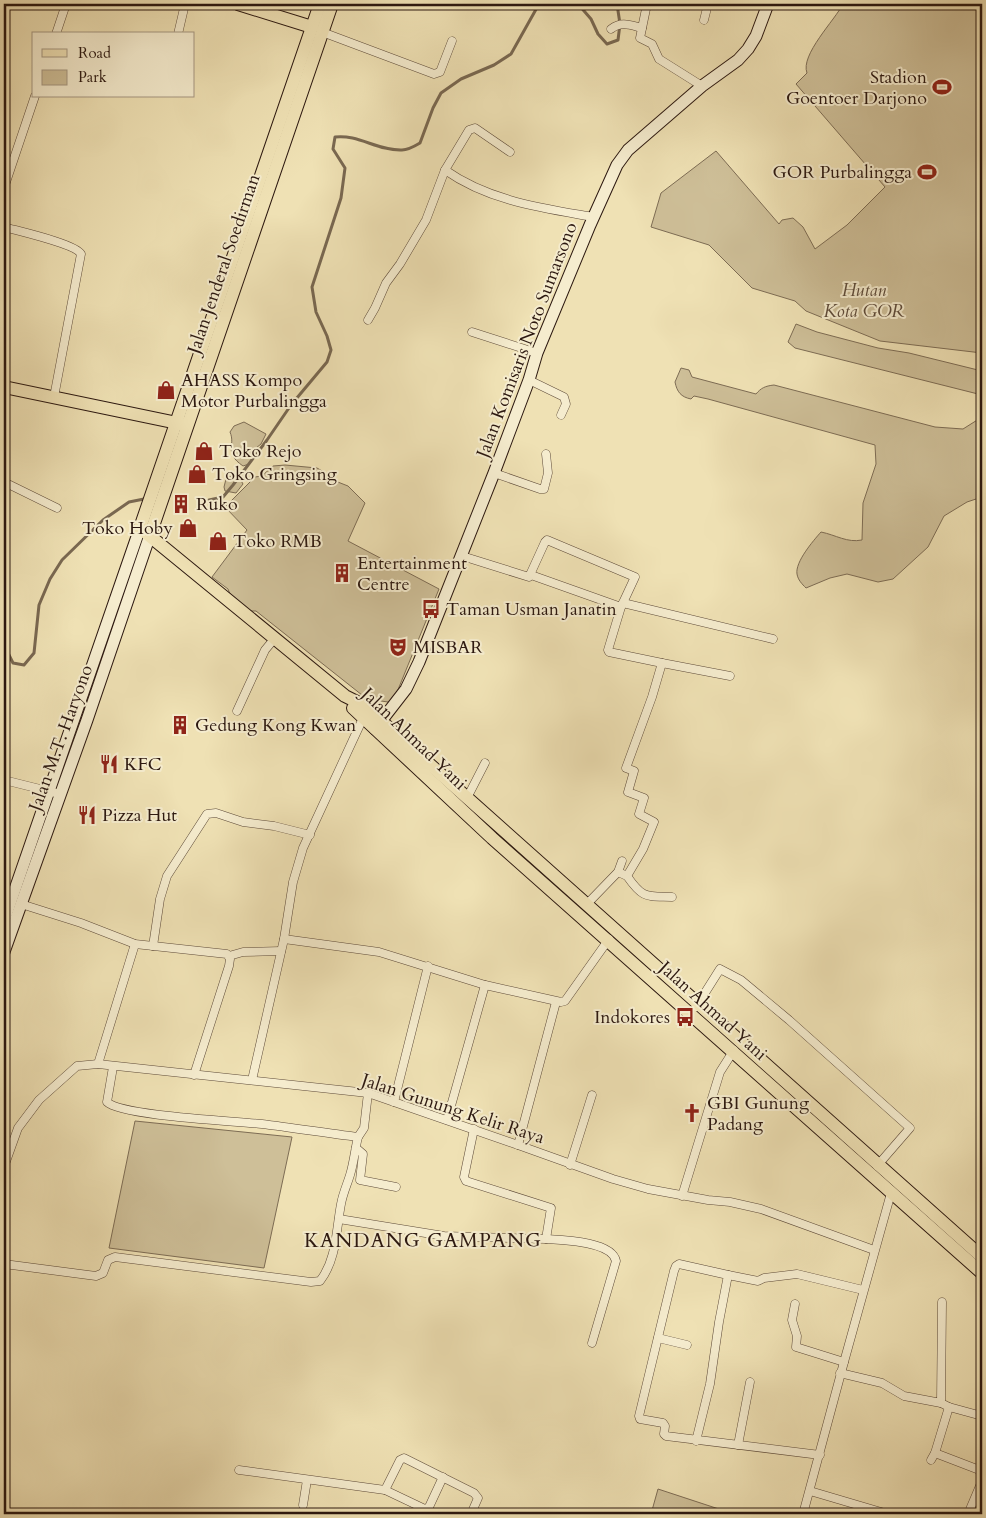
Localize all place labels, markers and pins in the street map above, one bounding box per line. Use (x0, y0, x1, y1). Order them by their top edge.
place label: Stadion Goentoer Darjono (786, 65, 928, 111)
sports icon: Stadion Goentoer Darjono (931, 76, 953, 98)
place label: GOR Purbalingga (773, 160, 912, 185)
sports icon: GOR Purbalingga (916, 161, 938, 183)
place label: AHASS Kompo Motor Purbalingga (181, 368, 327, 414)
shop icon: AHASS Kompo Motor Purbalingga (155, 379, 177, 401)
place label: Toko Rejo (219, 439, 302, 464)
shop icon: Toko Rejo (193, 440, 215, 462)
place label: Toko Gringsing (212, 462, 338, 487)
shop icon: Toko Gringsing (186, 463, 208, 485)
place label: Ruko (196, 492, 238, 517)
building icon: Ruko (170, 493, 192, 515)
place label: Toko Hoby (82, 516, 173, 541)
shop icon: Toko Hoby (177, 517, 199, 539)
place label: Toko RMB (233, 529, 322, 554)
shop icon: Toko RMB (207, 530, 229, 552)
place label: Entertainment Centre (357, 551, 467, 597)
building icon: Entertainment Centre (331, 562, 353, 584)
place label: Taman Usman Janatin (446, 597, 617, 622)
bus stop icon: Taman Usman Janatin (420, 598, 442, 620)
place label: MISBAR (413, 635, 483, 660)
theatre icon: MISBAR (387, 636, 409, 658)
place label: Gedung Kong Kwan (195, 713, 357, 738)
building icon: Gedung Kong Kwan (169, 714, 191, 736)
place label: KFC (124, 752, 162, 777)
restaurant icon: KFC (98, 753, 120, 775)
place label: Pizza Hut (102, 803, 177, 828)
restaurant icon: Pizza Hut (76, 804, 98, 826)
place label: Indokores (594, 1005, 670, 1030)
bus stop icon: Indokores (674, 1006, 696, 1028)
place label: GBI Gunung Padang (707, 1091, 810, 1137)
church icon: GBI Gunung Padang (681, 1102, 703, 1124)

